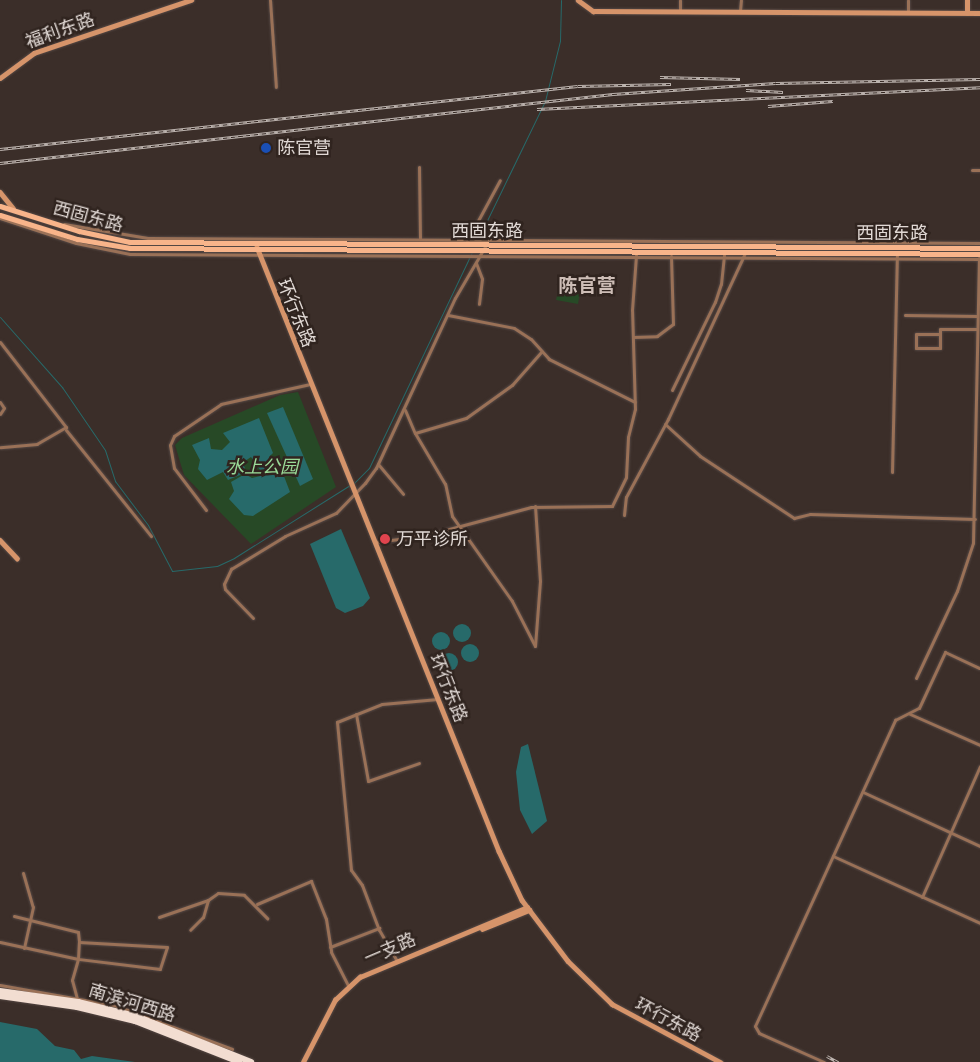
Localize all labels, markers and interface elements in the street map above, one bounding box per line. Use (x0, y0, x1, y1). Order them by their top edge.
street label: 福利东路 (22, 9, 98, 53)
place label: 陈官营 (277, 137, 331, 159)
marker: 陈官营 (259, 141, 273, 155)
street label: 西固东路 (50, 197, 126, 237)
street label: 西固东路 (451, 220, 523, 242)
street label: 西固东路 (856, 222, 928, 244)
district label: 陈官营 (559, 275, 615, 297)
street label: 环行东路 (273, 276, 319, 350)
park label: 水上公园 (226, 456, 298, 478)
place label: 万平诊所 (396, 528, 468, 550)
marker: 万平诊所 (378, 532, 392, 546)
street label: 环行东路 (425, 651, 471, 725)
street label: 一支路 (361, 929, 419, 969)
street label: 南滨河西路 (86, 980, 178, 1026)
street label: 环行东路 (631, 994, 705, 1046)

